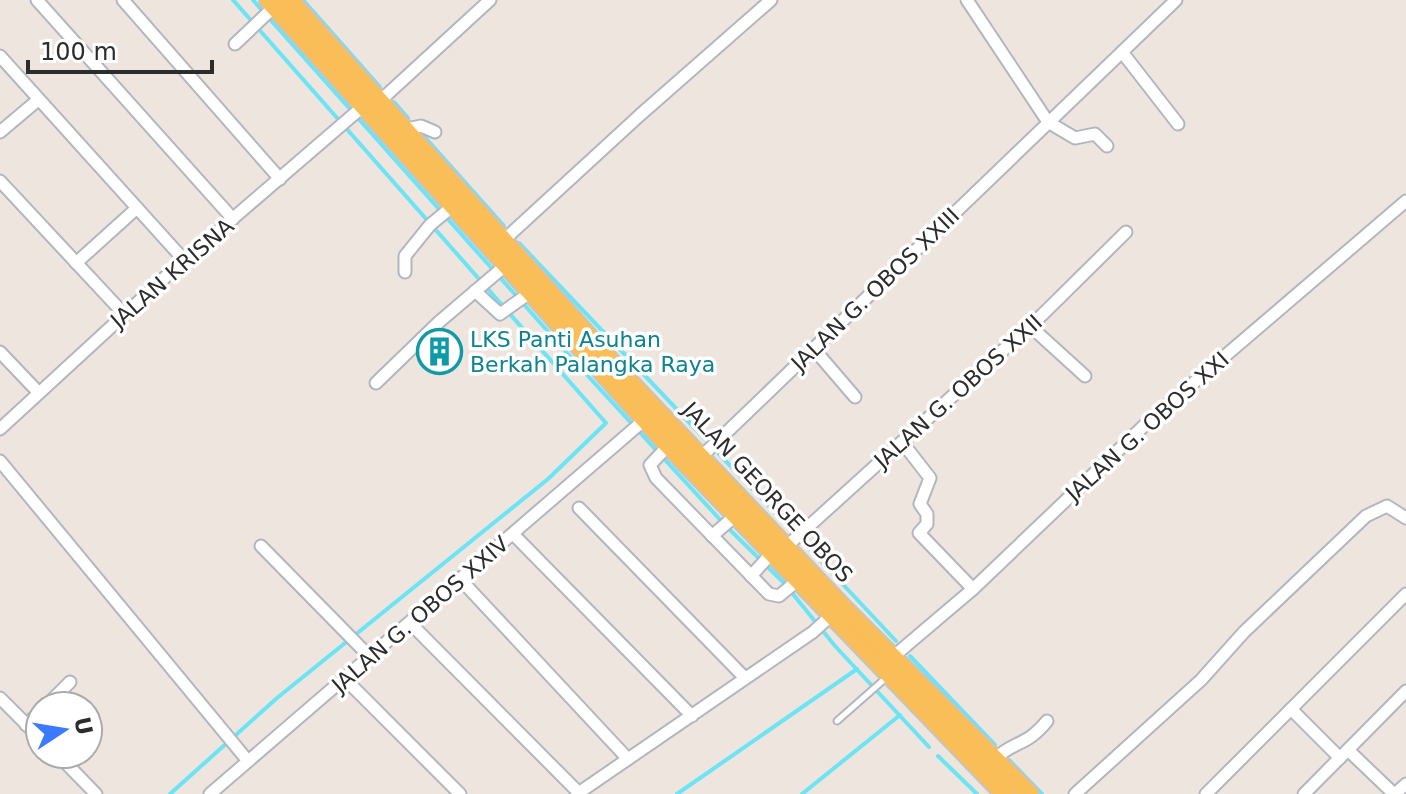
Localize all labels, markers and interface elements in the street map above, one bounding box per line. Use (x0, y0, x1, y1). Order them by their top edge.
scale bar (28, 24, 212, 74)
text: 100 m (40, 38, 117, 66)
street label: JALAN G. OBOS XXIII (785, 203, 964, 377)
street label: JALAN KRISNA (104, 213, 239, 335)
street label: JALAN G. OBOS XXII (868, 310, 1047, 475)
place label: LKS Panti Asuhan Berkah Palangka Raya (470, 327, 715, 377)
building icon: LKS Panti Asuhan Berkah Palangka Raya (415, 328, 463, 376)
street label: JALAN G. OBOS XXI (1059, 347, 1234, 507)
street label: JALAN GEORGE OBOS (676, 396, 858, 588)
street label: JALAN G. OBOS XXIV (326, 531, 514, 699)
north arrow (24, 690, 104, 770)
text: U (69, 715, 97, 737)

